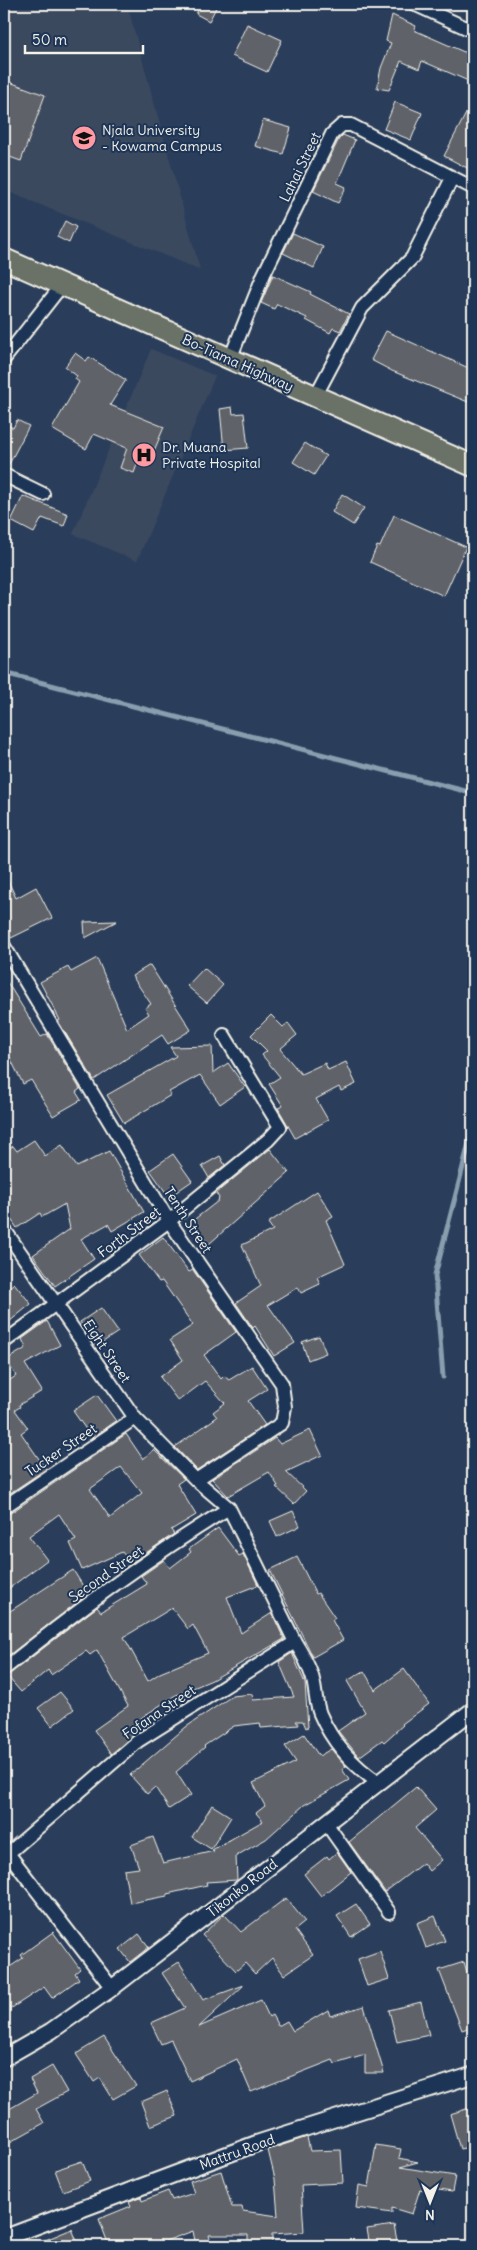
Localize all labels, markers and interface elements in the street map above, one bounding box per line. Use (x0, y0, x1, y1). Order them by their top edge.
scale bar (25, 22, 142, 54)
text: 50 m (32, 30, 67, 49)
place label: Njala University - Kowama Campus (102, 121, 222, 155)
school or university icon: Njala University - Kowama Campus (71, 125, 97, 151)
street label: Lahai Street (275, 129, 325, 205)
street label: Bo-Tiama Highway (179, 330, 297, 396)
place label: Dr. Muana Private Hospital (162, 438, 261, 472)
hospital icon: Dr. Muana Private Hospital (131, 442, 157, 468)
street label: Tenth Street (160, 1183, 216, 1257)
street label: Forth Street (94, 1202, 164, 1262)
street label: Eight Street (79, 1316, 135, 1386)
street label: Tucker Street (22, 1419, 100, 1481)
street label: Second Street (65, 1541, 147, 1606)
street label: Fofana Street (119, 1681, 199, 1743)
street label: Tikonko Road (203, 1855, 281, 1921)
street label: Mattru Road (197, 2130, 277, 2174)
north arrow (404, 2178, 454, 2228)
text: N (425, 2206, 435, 2224)

